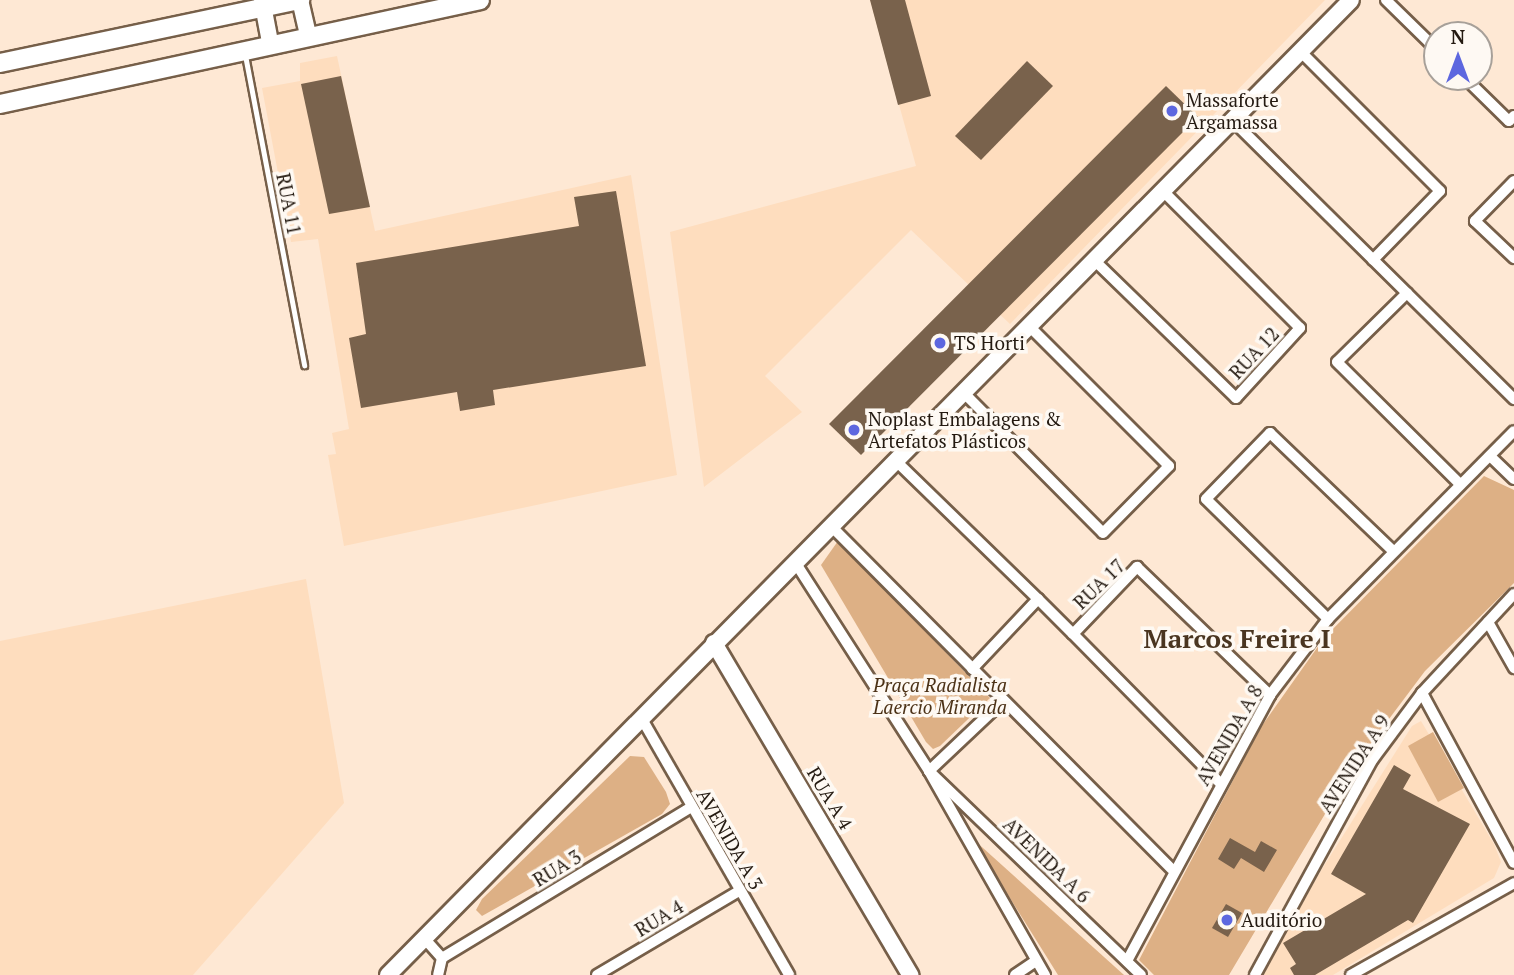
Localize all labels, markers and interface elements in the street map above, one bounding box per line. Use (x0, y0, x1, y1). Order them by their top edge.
north arrow (1423, 21, 1493, 91)
text: N (1451, 24, 1465, 49)
place label: Massaforte Argamassa (1186, 89, 1279, 133)
marker: Massaforte Argamassa (1164, 103, 1180, 119)
street label: RUA 11 (272, 171, 306, 237)
street label: RUA 12 (1224, 322, 1284, 384)
place label: TS Horti (954, 332, 1025, 354)
marker: TS Horti (932, 335, 948, 351)
place label: Noplast Embalagens & Artefatos Plásticos (868, 408, 1061, 452)
marker: Noplast Embalagens & Artefatos Plásticos (846, 422, 862, 438)
street label: RUA 17 (1069, 554, 1129, 614)
district label: Marcos Freire I (1144, 623, 1330, 655)
park label: Praça Radialista Laercio Miranda (873, 674, 1007, 718)
street label: AVENIDA A 8 (1191, 680, 1267, 790)
street label: AVENIDA A 9 (1314, 710, 1394, 818)
street label: RUA A 4 (802, 762, 858, 834)
street label: AVENIDA A 3 (692, 784, 768, 894)
street label: AVENIDA A 6 (998, 812, 1096, 908)
street label: RUA 3 (529, 845, 585, 891)
street label: RUA 4 (631, 895, 687, 941)
place label: Auditório (1241, 909, 1322, 931)
marker: Auditório (1219, 912, 1235, 928)

